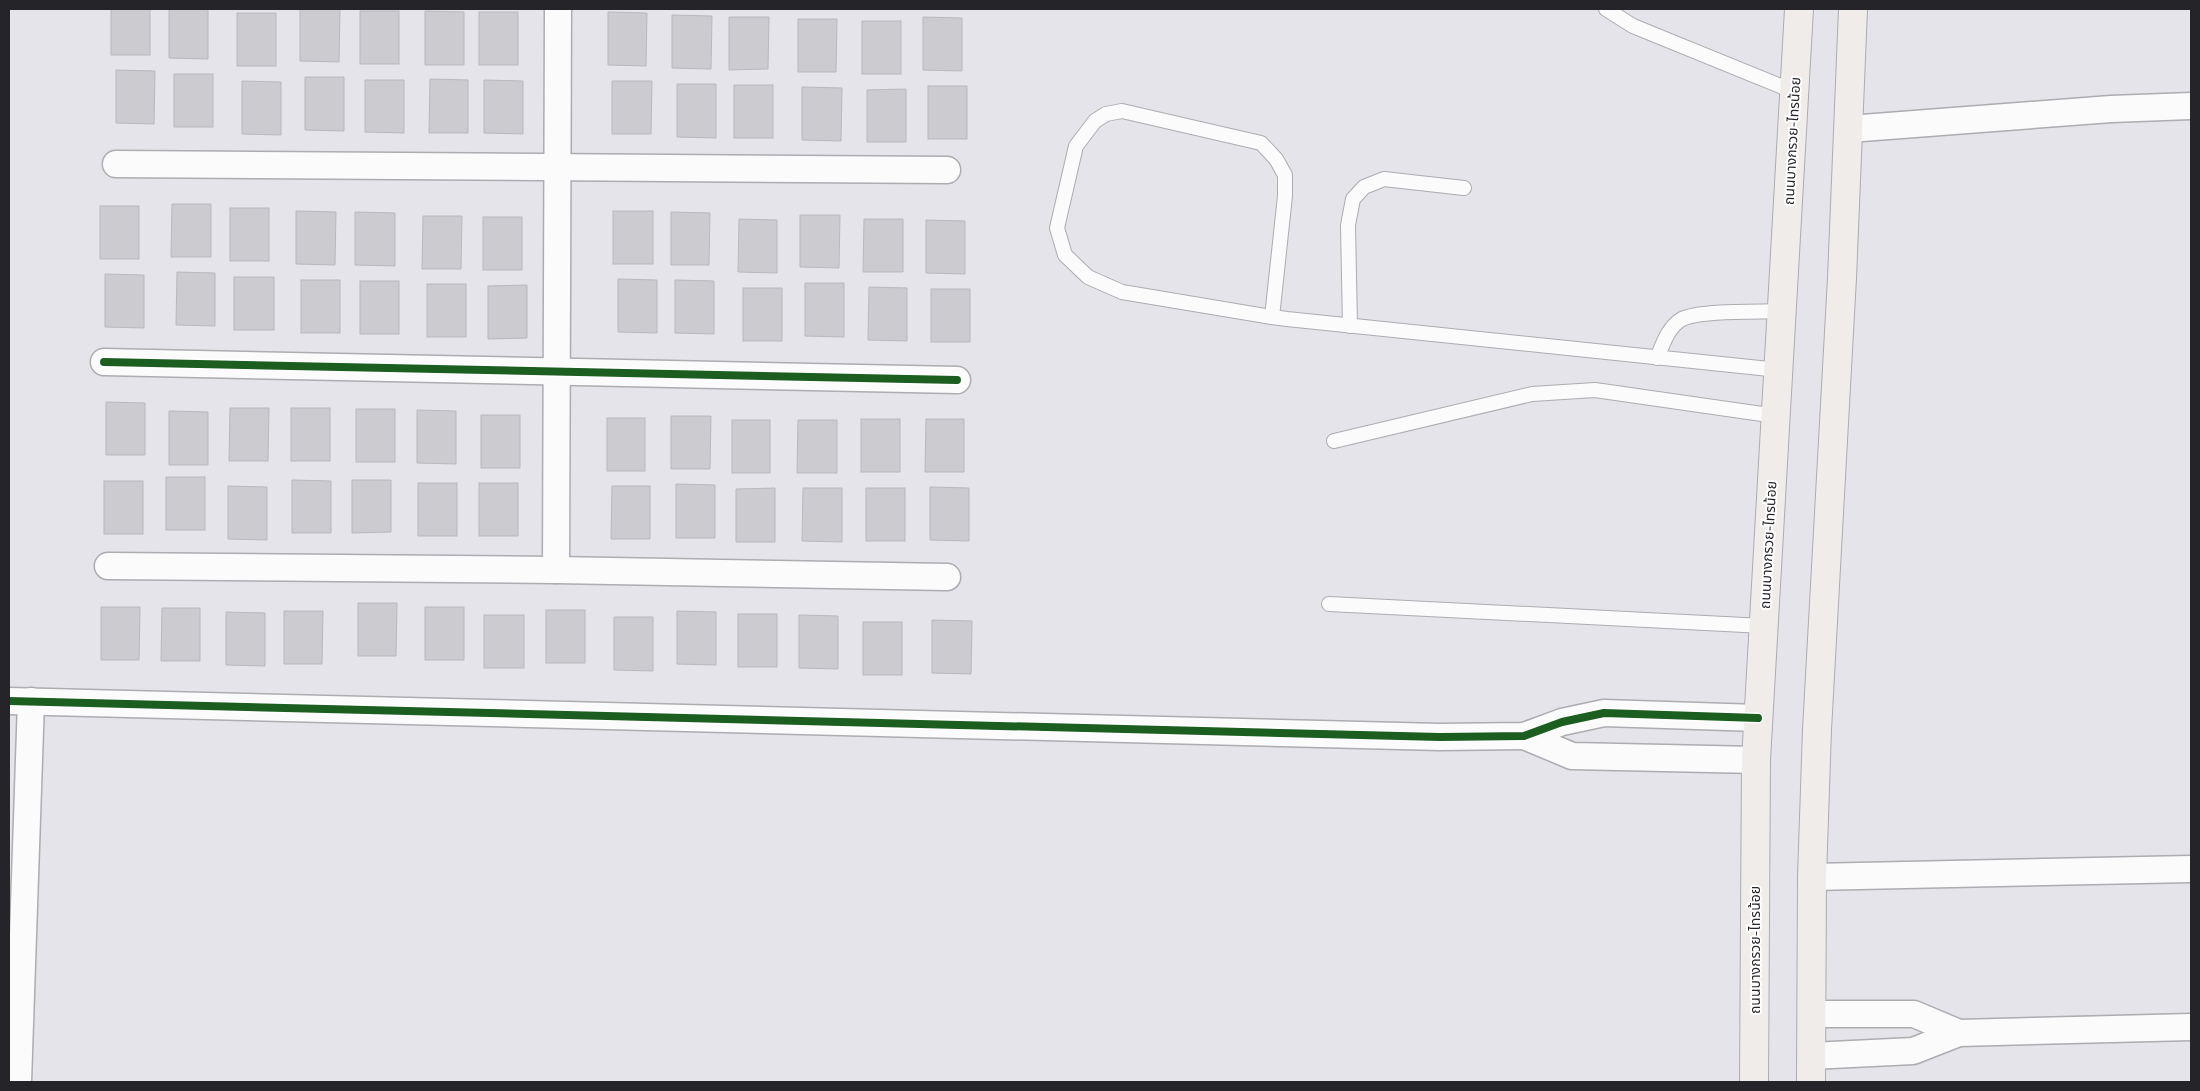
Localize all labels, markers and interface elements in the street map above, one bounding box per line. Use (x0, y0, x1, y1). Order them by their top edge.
street label: ถนนบางกรวย-ไทรน้อย (1780, 76, 1804, 206)
street label: ถนนบางกรวย-ไทรน้อย (1756, 480, 1780, 610)
street label: ถนนบางกรวย-ไทรน้อย (1746, 886, 1764, 1014)

